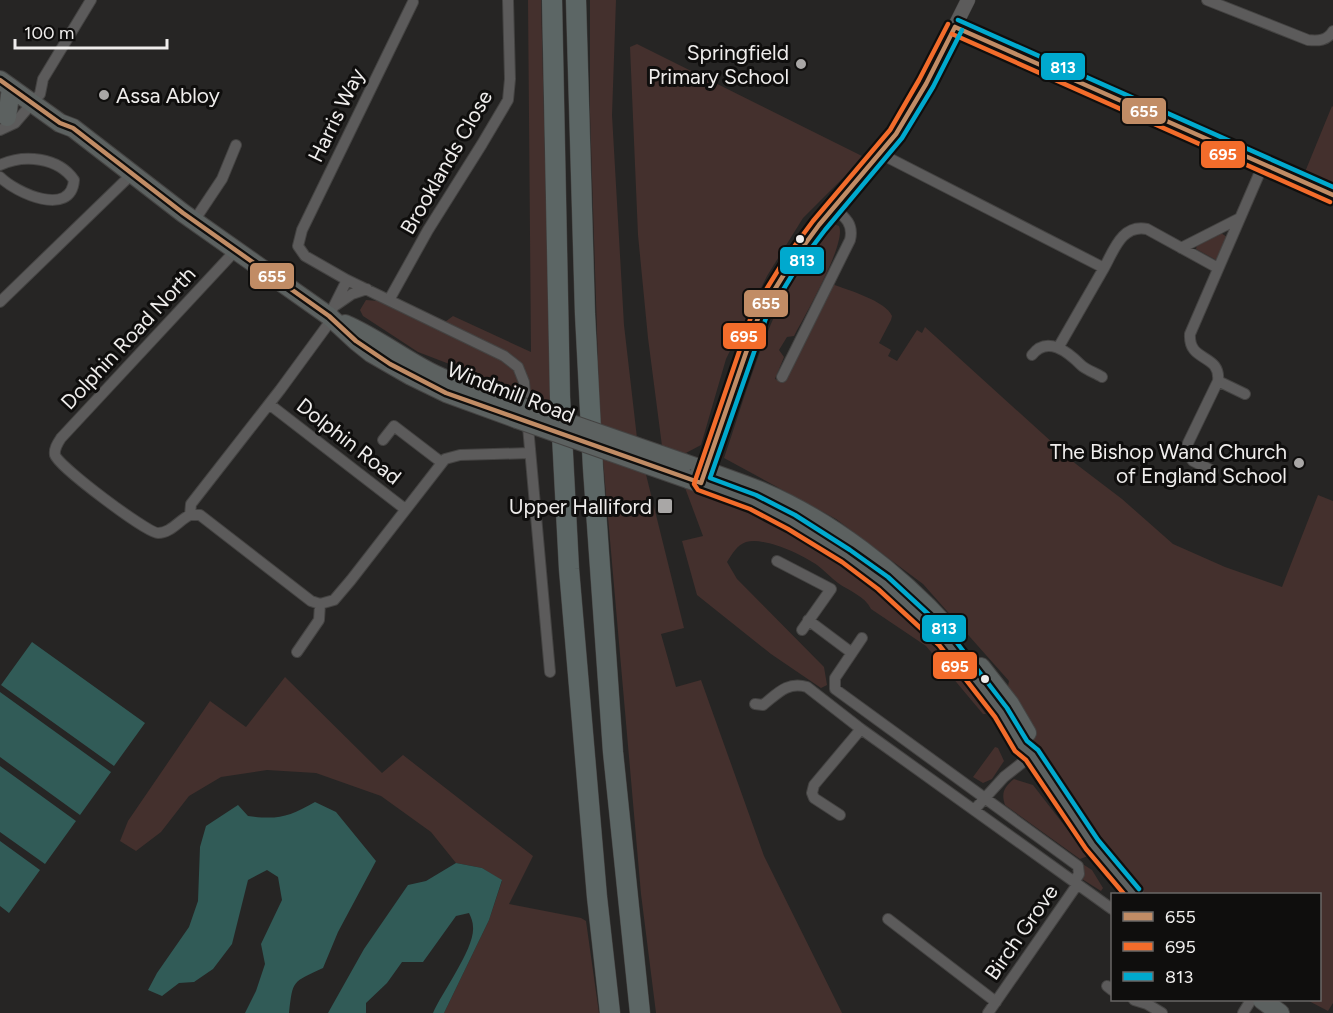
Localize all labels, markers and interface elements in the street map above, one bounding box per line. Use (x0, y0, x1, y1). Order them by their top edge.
scale bar (15, 12, 166, 50)
text: 100 m (24, 22, 74, 44)
place label: Springfield Primary School (648, 40, 789, 89)
line badge: 813 (1040, 52, 1086, 81)
marker: Springfield Primary School (794, 57, 808, 71)
text: 813 (1050, 58, 1076, 77)
street label: Harris Way (303, 64, 369, 166)
place label: Assa Abloy (116, 83, 220, 108)
street label: Brooklands Close (395, 86, 497, 238)
marker: Assa Abloy (97, 88, 111, 102)
line badge: 655 (1121, 97, 1167, 125)
text: 655 (1130, 102, 1158, 121)
line badge: 695 (1200, 140, 1246, 169)
text: 695 (1209, 145, 1237, 164)
unlabelled marker (794, 233, 806, 245)
line badge: 813 (779, 246, 825, 275)
text: 813 (789, 251, 815, 270)
street label: Dolphin Road North (55, 262, 201, 414)
line badge: 655 (249, 262, 295, 290)
text: 655 (258, 267, 286, 286)
line badge: 655 (743, 289, 789, 318)
text: 655 (752, 294, 780, 313)
line badge: 695 (722, 322, 767, 350)
text: 695 (730, 327, 758, 346)
street label: Windmill Road (444, 356, 578, 428)
street label: Dolphin Road (292, 393, 406, 489)
place label: The Bishop Wand Church of England School (1050, 439, 1287, 488)
marker: The Bishop Wand Church of England School (1292, 456, 1306, 470)
place label: Upper Halliford (509, 494, 652, 519)
marker: Upper Halliford (656, 497, 674, 515)
line badge: 813 (921, 614, 967, 643)
text: 813 (931, 619, 957, 638)
line badge: 695 (932, 651, 978, 680)
text: 695 (941, 657, 969, 676)
unlabelled marker (979, 673, 991, 685)
street label: Birch Grove (979, 880, 1063, 984)
legend (1111, 893, 1321, 1001)
text: 655 (1165, 906, 1196, 928)
text: 695 (1165, 936, 1196, 958)
text: 813 (1165, 966, 1193, 988)

